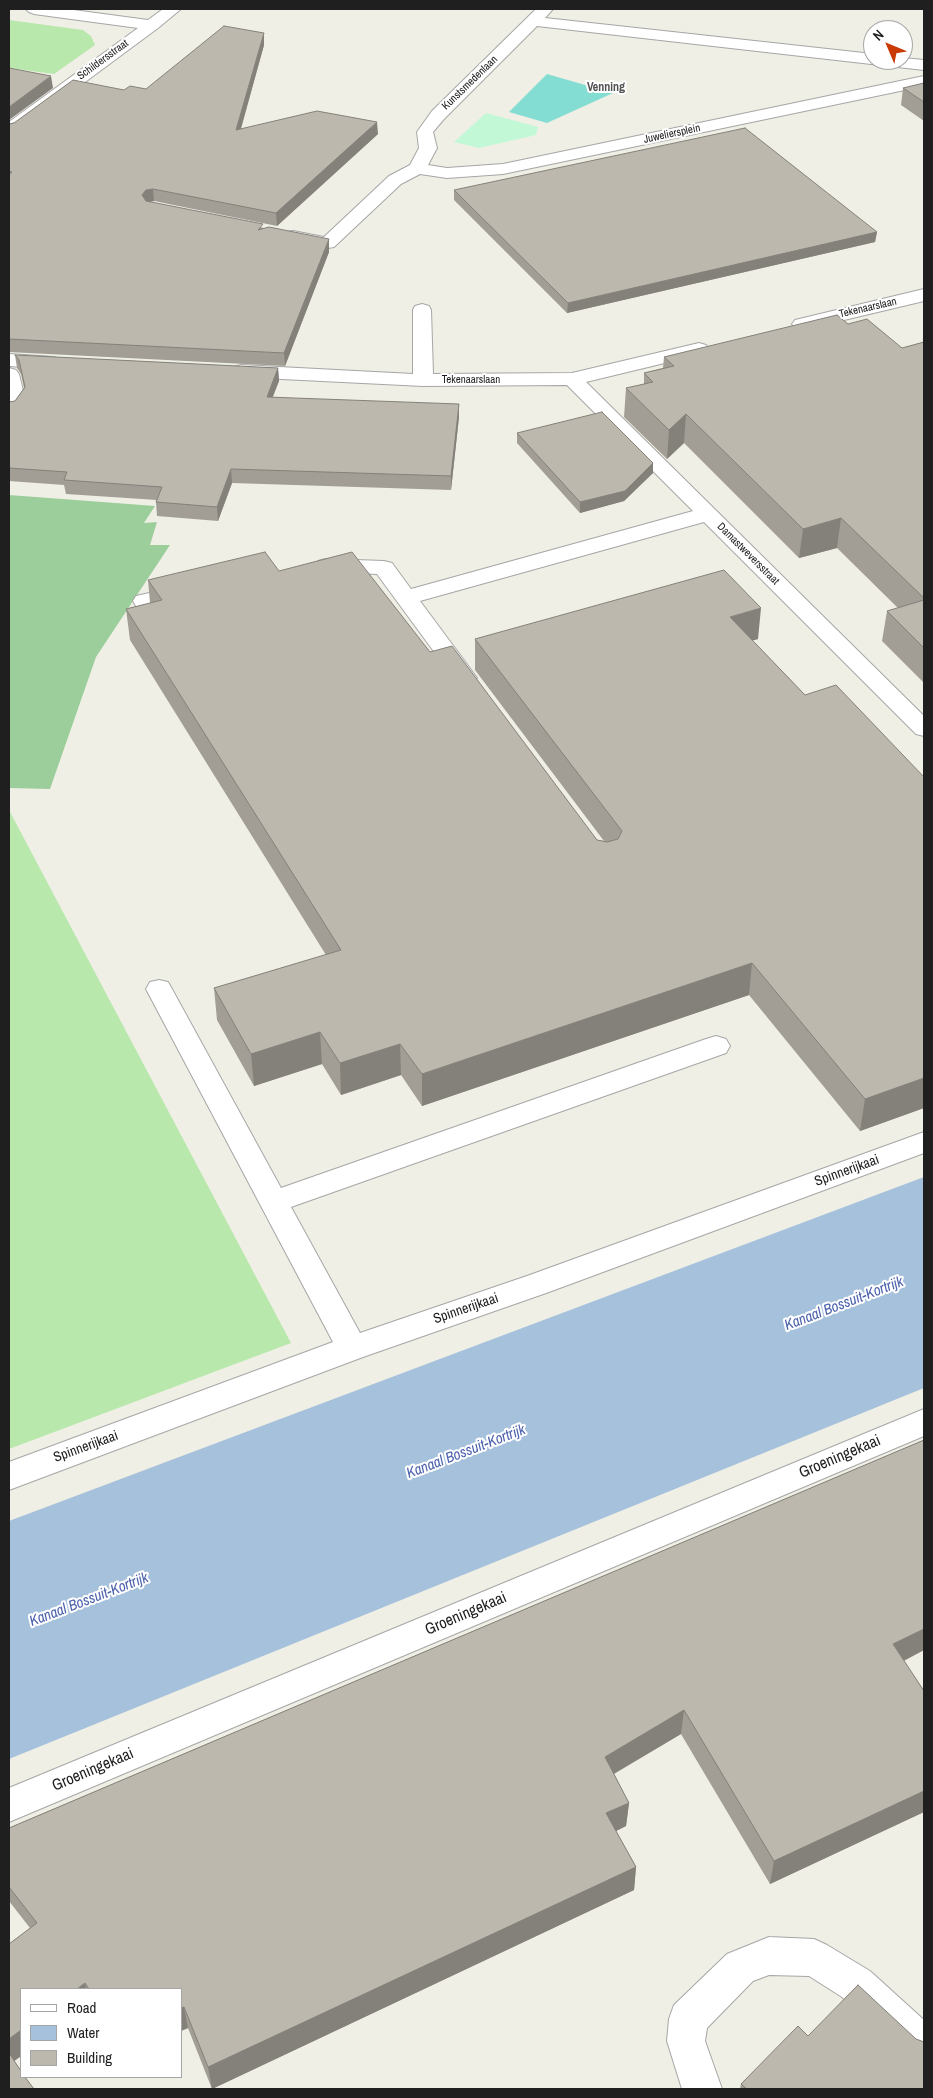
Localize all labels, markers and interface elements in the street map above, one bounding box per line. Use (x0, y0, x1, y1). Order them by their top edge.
north arrow (863, 20, 913, 70)
text: N (869, 26, 887, 44)
street label: Schildersstraat (75, 37, 131, 83)
street label: Kunstsmedenlaan (439, 53, 501, 113)
district label: Venning (587, 81, 625, 95)
street label: Juweliersplein (642, 122, 702, 146)
street label: Tekenaarslaan (838, 295, 898, 321)
street label: Tekenaarslaan (442, 373, 500, 387)
street label: Damastweversstraat (714, 520, 782, 588)
street label: Spinnerijkaai (812, 1152, 882, 1190)
water label: Kanaal Bossuit-Kortrijk (782, 1273, 906, 1335)
street label: Spinnerijkaai (431, 1290, 501, 1328)
water label: Kanaal Bossuit-Kortrijk (404, 1421, 528, 1483)
street label: Spinnerijkaai (51, 1428, 121, 1466)
street label: Groeningekaai (796, 1431, 884, 1483)
water label: Kanaal Bossuit-Kortrijk (27, 1569, 151, 1631)
street label: Groeningekaai (422, 1588, 510, 1640)
street label: Groeningekaai (49, 1744, 137, 1796)
legend (20, 1988, 182, 2078)
text: Road (67, 1997, 96, 2018)
text: Water (67, 2022, 99, 2043)
text: Building (67, 2047, 112, 2068)

